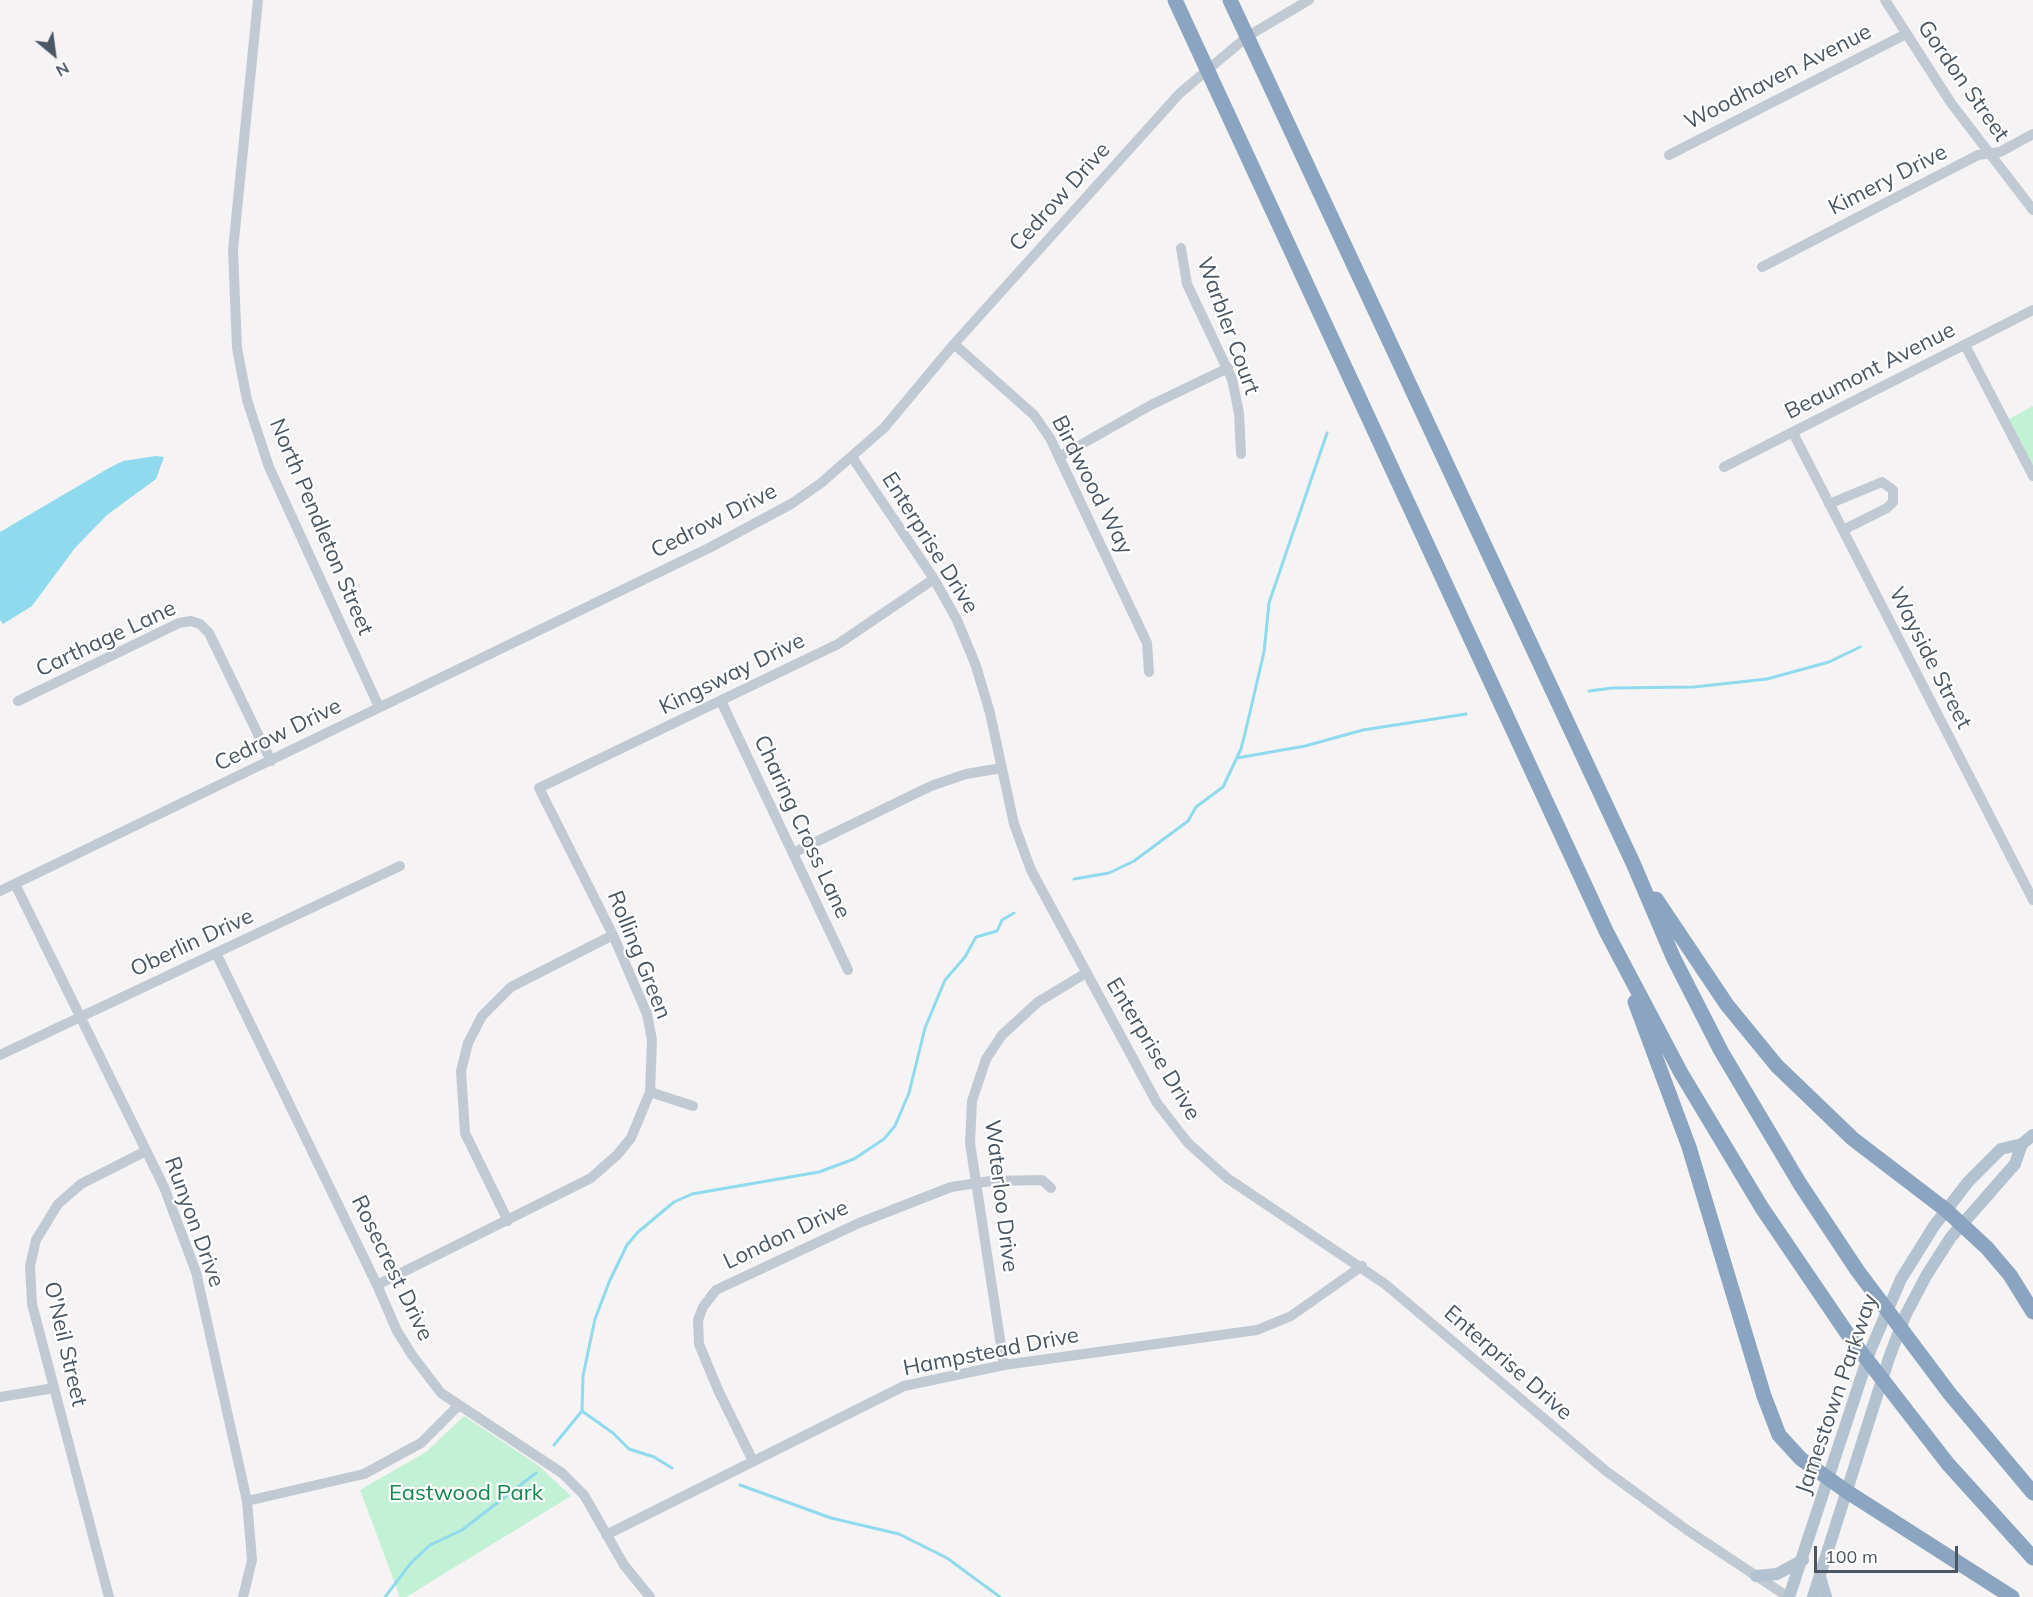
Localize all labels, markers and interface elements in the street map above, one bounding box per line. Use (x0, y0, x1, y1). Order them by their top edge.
street label: Gordon Street (1912, 15, 2014, 147)
street label: Woodhaven Avenue (1680, 18, 1876, 136)
north arrow (24, 24, 84, 84)
text: N (53, 58, 73, 81)
street label: Cedrow Drive (1004, 137, 1116, 257)
street label: Kimery Drive (1824, 139, 1952, 221)
street label: Warbler Court (1191, 254, 1265, 398)
street label: Beaumont Avenue (1780, 317, 1960, 425)
street label: Birdwood Way (1046, 411, 1138, 559)
street label: North Pendleton Street (263, 415, 379, 639)
street label: Enterprise Drive (876, 467, 984, 619)
street label: Cedrow Drive (647, 478, 781, 564)
street label: Wayside Street (1883, 583, 1977, 733)
street label: Carthage Lane (32, 595, 180, 683)
street label: Kingsway Drive (655, 627, 809, 721)
street label: Cedrow Drive (210, 693, 346, 777)
street label: Charing Cross Lane (748, 731, 856, 923)
street label: Rolling Green (601, 887, 677, 1023)
street label: Oberlin Drive (126, 903, 258, 983)
street label: Enterprise Drive (1100, 973, 1206, 1125)
street label: Waterloo Drive (979, 1118, 1023, 1274)
street label: Runyon Drive (158, 1153, 230, 1291)
street label: Rosecrest Drive (345, 1191, 439, 1345)
street label: London Drive (719, 1195, 853, 1275)
street label: O'Neil Street (38, 1279, 92, 1409)
street label: Jamestown Parkway (1790, 1290, 1884, 1498)
street label: Enterprise Drive (1438, 1300, 1578, 1426)
street label: Hampstead Drive (901, 1322, 1081, 1382)
park label: Eastwood Park (389, 1480, 543, 1506)
scale bar (1817, 1534, 1961, 1572)
text: 100 m (1825, 1545, 1878, 1568)

